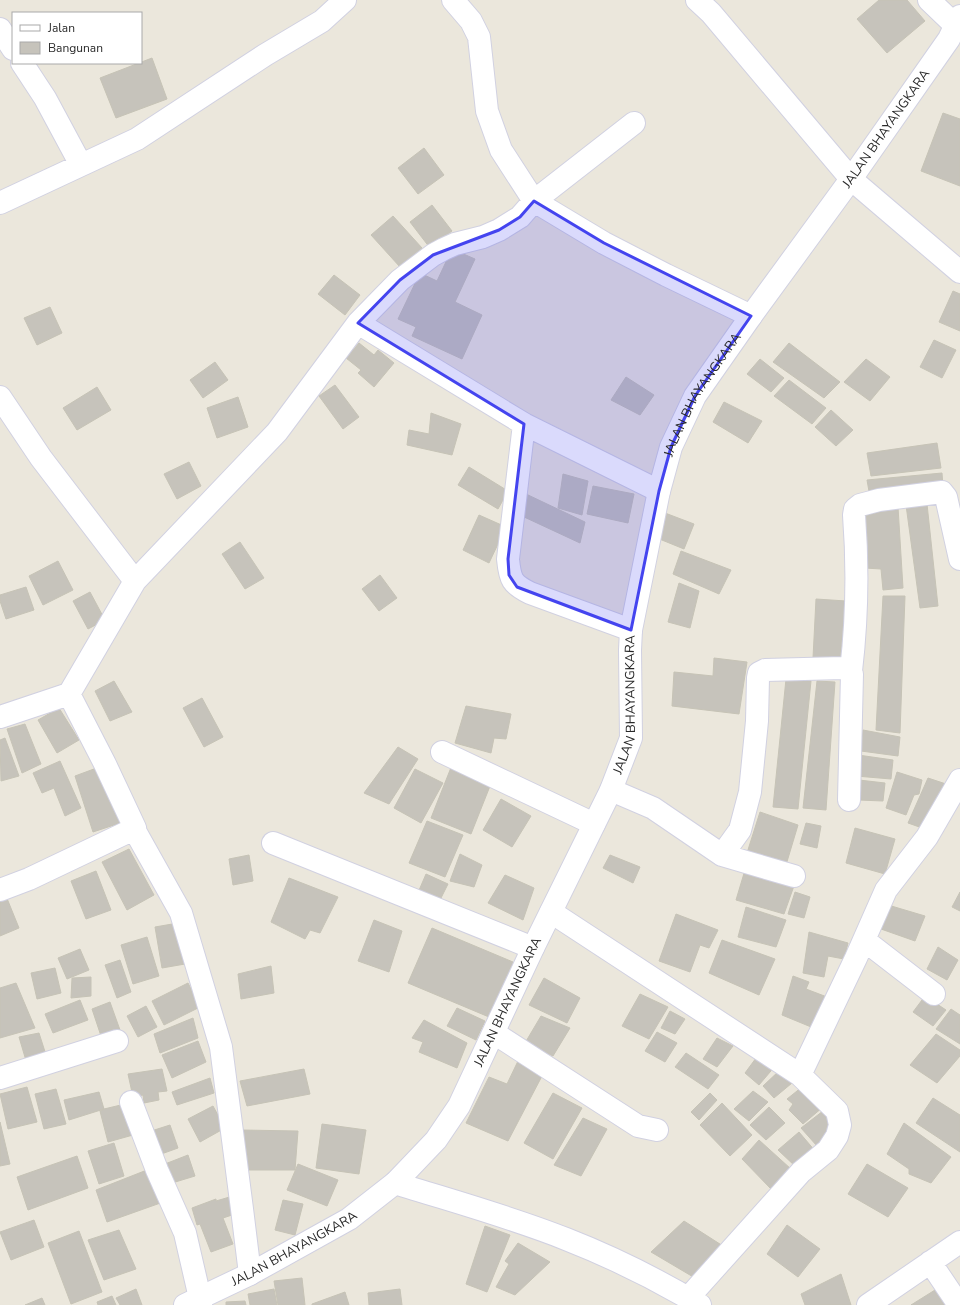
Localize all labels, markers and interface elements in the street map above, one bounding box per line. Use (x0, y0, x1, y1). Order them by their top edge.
legend (12, 12, 142, 64)
text: Jalan (47, 20, 75, 36)
text: Bangunan (48, 40, 103, 56)
street label: JALAN BHAYANGKARA (838, 65, 934, 192)
street label: JALAN BHAYANGKARA (660, 329, 746, 459)
street label: JALAN BHAYANGKARA (609, 634, 640, 778)
street label: JALAN BHAYANGKARA (469, 934, 546, 1071)
street label: JALAN BHAYANGKARA (228, 1207, 361, 1291)

